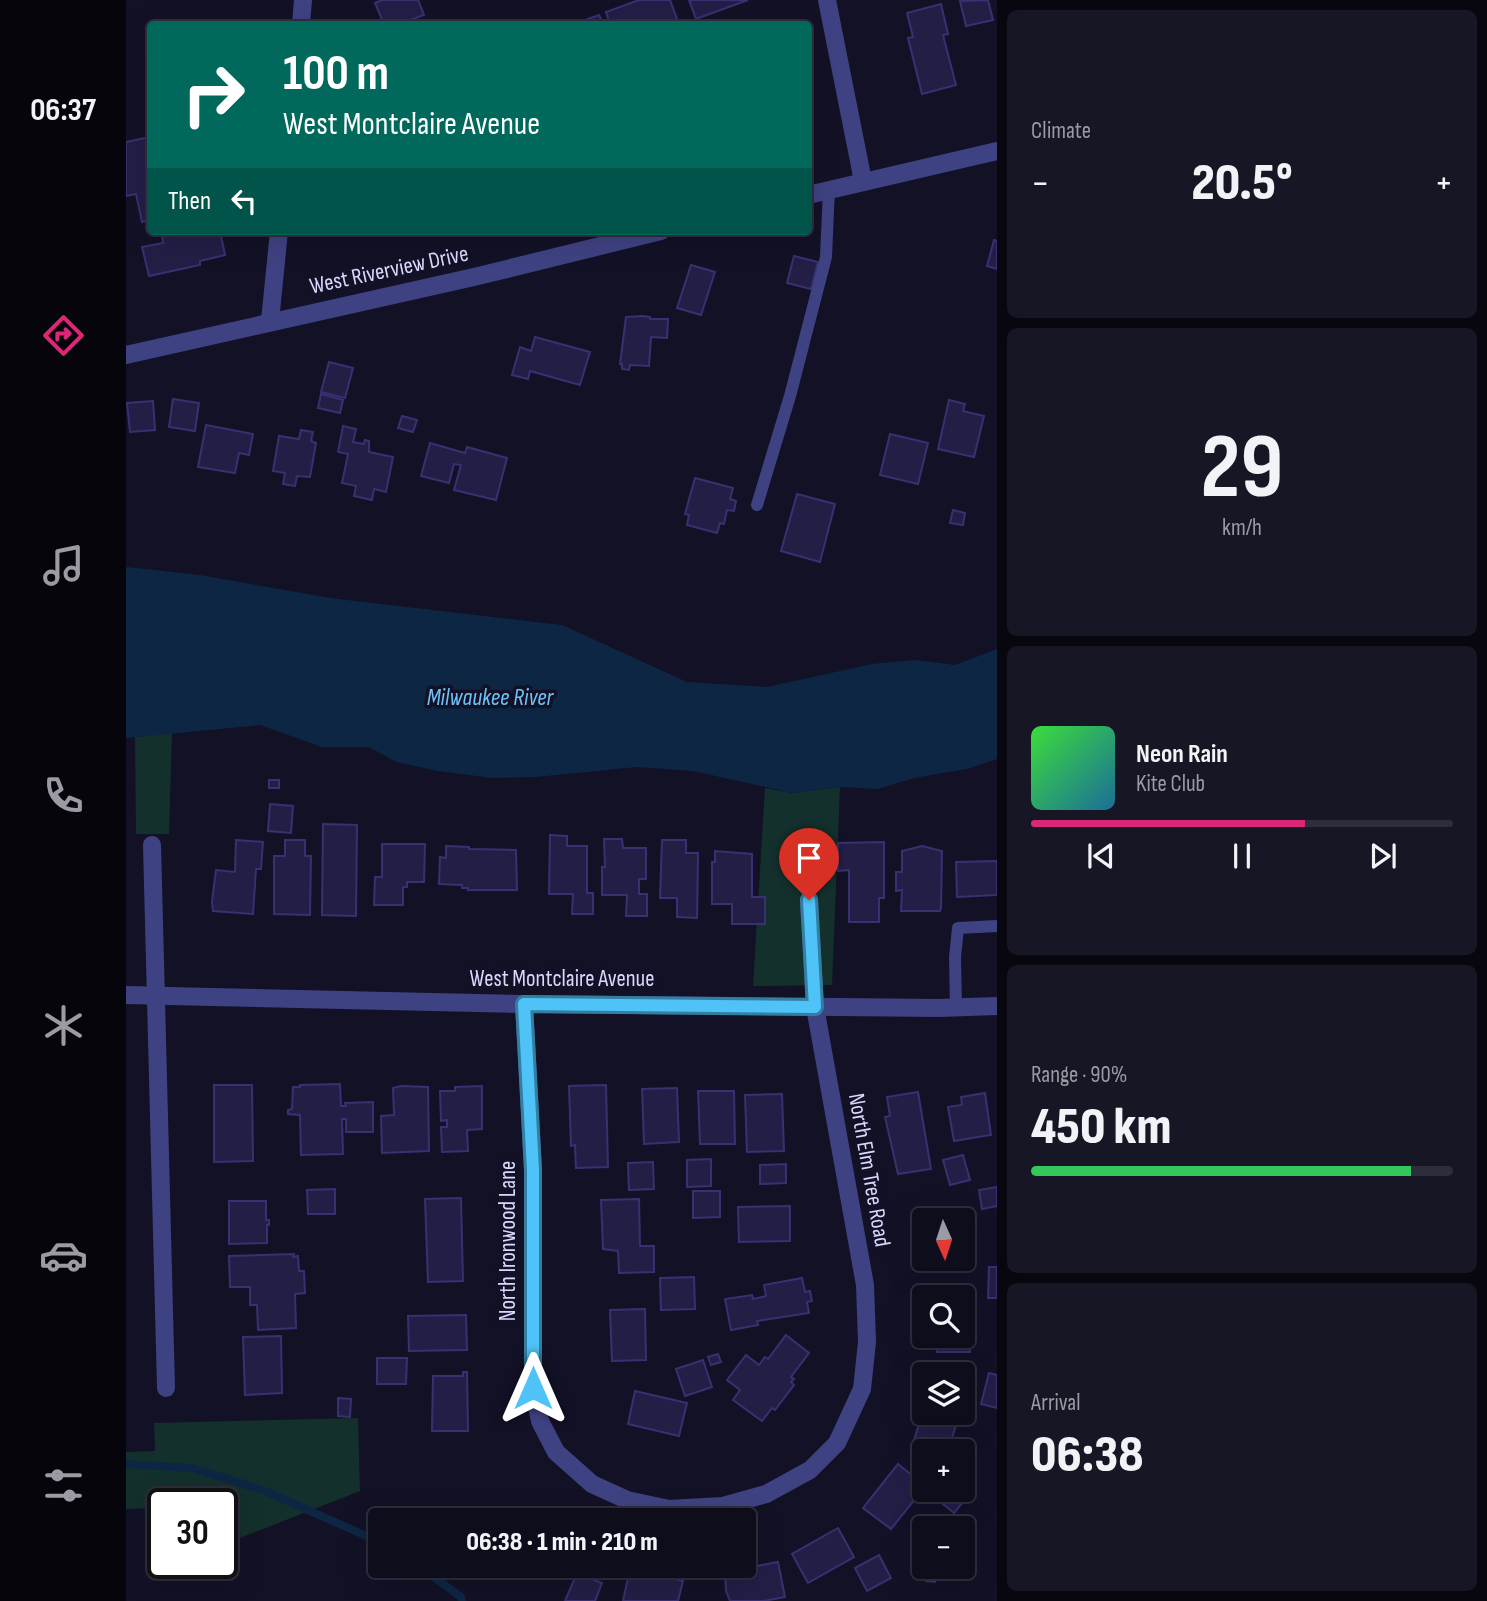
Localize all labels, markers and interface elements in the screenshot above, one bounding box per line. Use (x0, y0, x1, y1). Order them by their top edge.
text: 100 m (283, 45, 389, 104)
icon: right (168, 49, 259, 140)
text: 06:37 (30, 91, 96, 130)
text: West Montclaire Avenue (283, 105, 540, 144)
text: Climate (1031, 117, 1091, 145)
text: 20.5° (1191, 152, 1293, 215)
text: − (1031, 161, 1050, 206)
text: + (1434, 161, 1453, 206)
icon: left (225, 182, 263, 220)
text: Then (168, 186, 211, 217)
street label: West Riverview Drive (307, 240, 471, 300)
icon: directions (39, 311, 88, 360)
text: 29 (1201, 414, 1284, 523)
text: km/h (1222, 514, 1262, 542)
icon: music (39, 541, 88, 590)
water label: Milwaukee River (427, 683, 555, 712)
text: Neon Rain (1136, 739, 1228, 770)
text: Kite Club (1136, 770, 1205, 798)
icon: phone (39, 771, 88, 820)
pin (779, 828, 839, 900)
icon: previous (1082, 837, 1120, 875)
icon: pause (1223, 837, 1261, 875)
icon: next (1364, 837, 1402, 875)
icon: arrive (790, 839, 828, 877)
street label: West Montclaire Avenue (470, 965, 654, 993)
icon: climate (39, 1001, 88, 1050)
text: Range · 90% (1031, 1061, 1127, 1089)
street label: North Elm Tree Road (842, 1091, 896, 1249)
text: 450 km (1031, 1096, 1171, 1159)
street label: North Ironwood Lane (494, 1161, 522, 1321)
north arrow (912, 1208, 975, 1270)
map controls (912, 1208, 975, 1579)
icon: car (39, 1231, 88, 1280)
button: search (912, 1285, 975, 1348)
position arrow (496, 1351, 570, 1425)
button: layers (912, 1362, 975, 1425)
text: Arrival (1031, 1389, 1080, 1417)
text: 06:38 (1031, 1424, 1144, 1487)
button: + (912, 1439, 975, 1502)
icon: filters (39, 1461, 88, 1510)
speed limit sign: 30 (147, 1488, 238, 1579)
button: − (912, 1516, 975, 1579)
text: 06:38 · 1 min · 210 m (466, 1527, 658, 1558)

